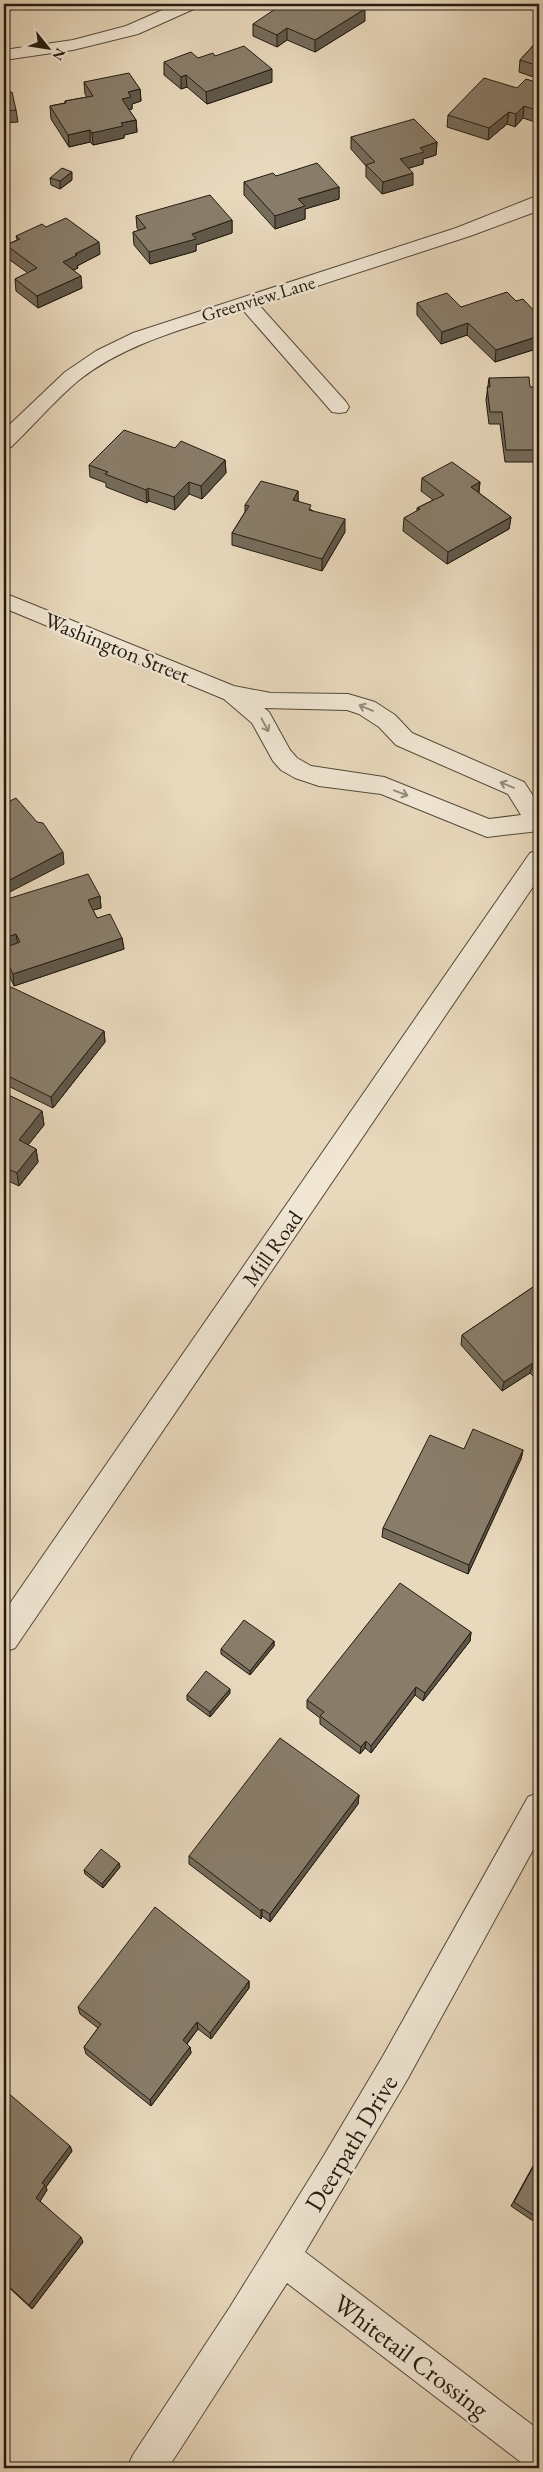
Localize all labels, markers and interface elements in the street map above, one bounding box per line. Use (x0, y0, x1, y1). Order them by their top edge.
north arrow (22, 22, 72, 72)
text: N (48, 45, 70, 64)
street label: Greenview Lane (198, 269, 318, 328)
street label: Washington Street (40, 605, 194, 690)
one-way arrow (359, 703, 374, 713)
one-way arrow (260, 718, 270, 733)
one-way arrow (500, 779, 515, 789)
one-way arrow (393, 789, 408, 798)
street label: Mill Road (236, 1204, 310, 1292)
street label: Deerpath Drive (297, 2068, 405, 2218)
street label: Whitetail Crossing (326, 2286, 496, 2426)

